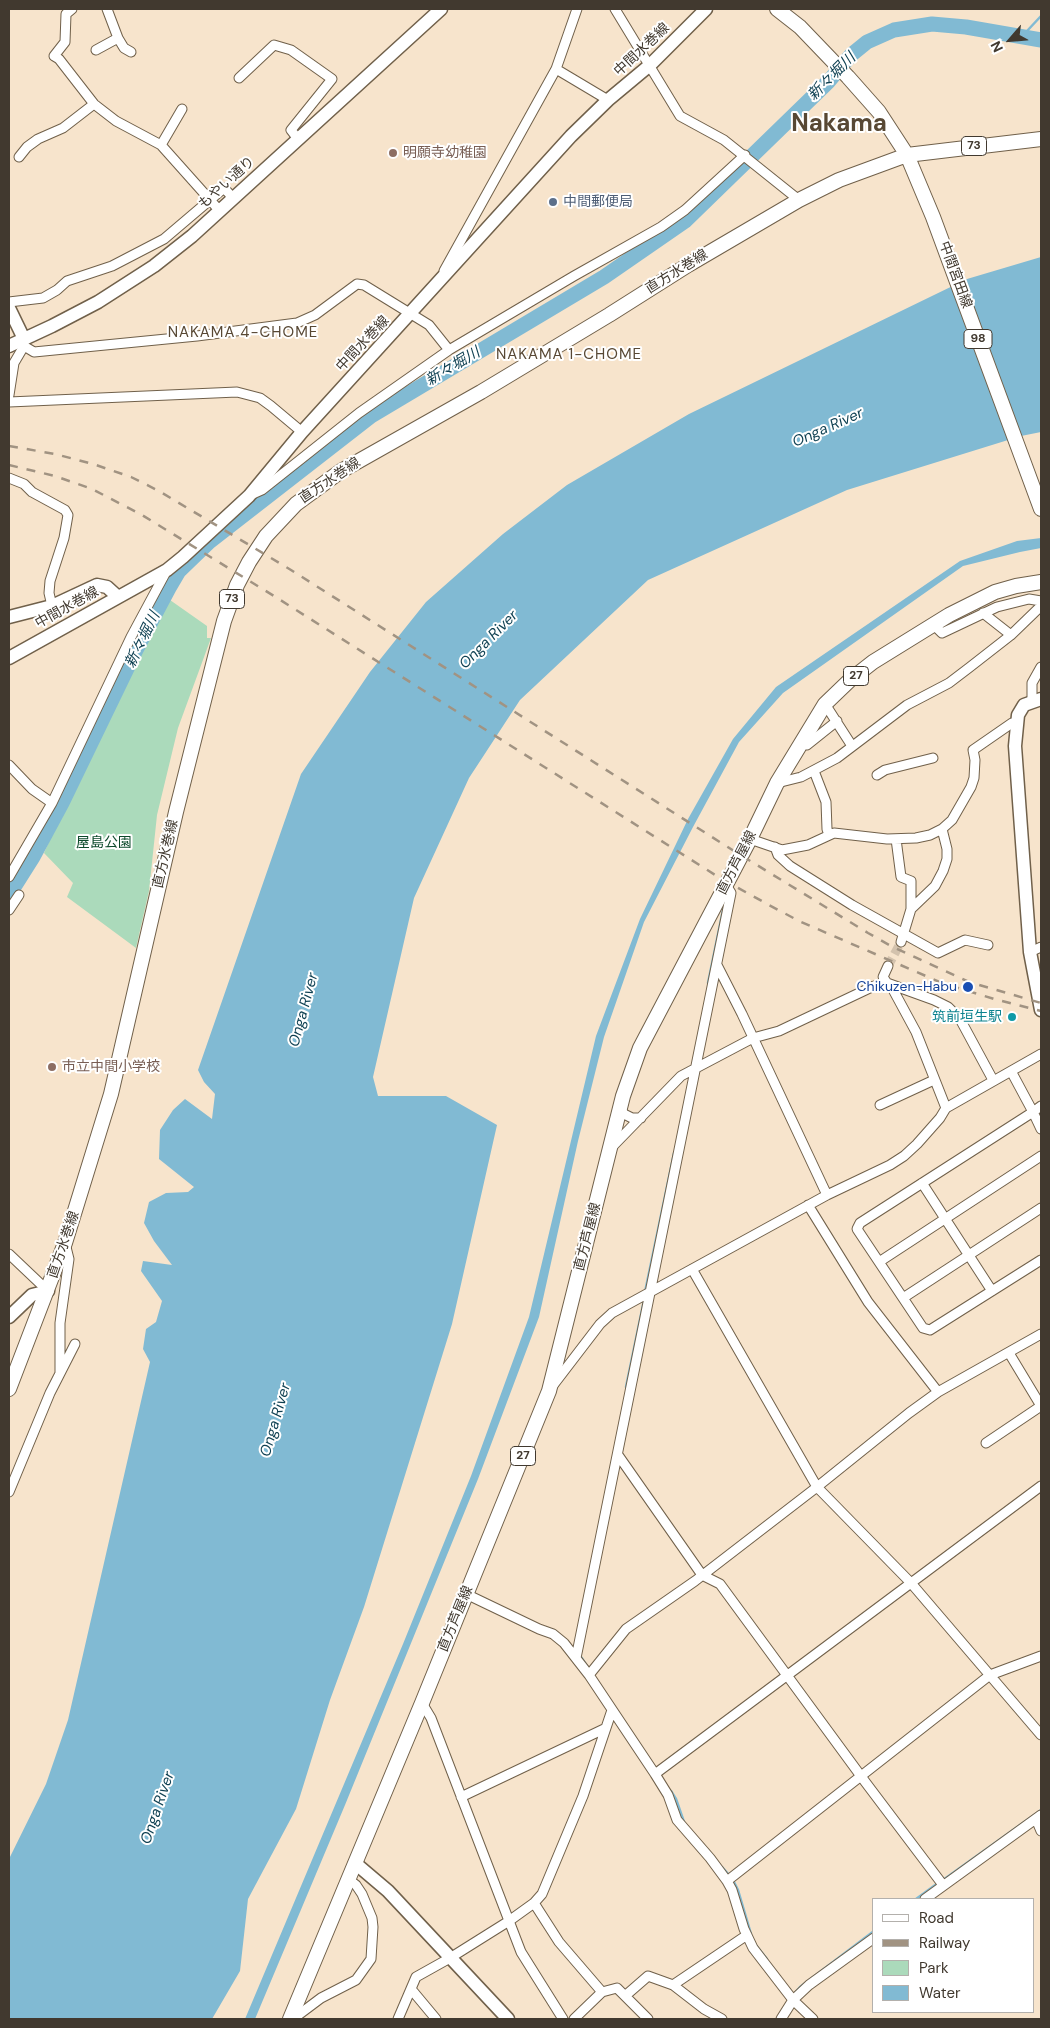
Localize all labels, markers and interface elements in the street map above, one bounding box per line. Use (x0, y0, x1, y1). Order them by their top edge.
north arrow (985, 15, 1035, 65)
street label: 中間水巻線 (611, 20, 673, 80)
text: N (986, 38, 1007, 55)
water label: 新々堀川 (804, 49, 860, 105)
district label: Nakama (791, 111, 887, 139)
road number: 73 (962, 136, 986, 156)
place label: 明願寺幼稚園 (403, 145, 487, 161)
marker: 明願寺幼稚園 (387, 147, 399, 159)
street label: もやい通り (195, 153, 259, 213)
place label: 中間郵便局 (563, 194, 633, 210)
marker: 中間郵便局 (547, 196, 559, 208)
street label: 中間宮田線 (935, 239, 975, 311)
street label: 直方水巻線 (643, 246, 711, 298)
street label: 中間水巻線 (333, 313, 393, 375)
district label: NAKAMA 4-CHOME (166, 324, 320, 342)
road number: 98 (964, 329, 992, 348)
water label: 新々堀川 (423, 344, 483, 390)
district label: NAKAMA 1-CHOME (494, 346, 644, 364)
water label: Onga River (790, 404, 866, 452)
street label: 直方水巻線 (296, 454, 364, 508)
street label: 中間水巻線 (32, 584, 102, 632)
road number: 73 (220, 590, 244, 608)
water label: Onga River (456, 607, 522, 673)
water label: 新々堀川 (122, 609, 164, 671)
road number: 27 (844, 666, 868, 686)
street label: 直方水巻線 (150, 818, 182, 890)
street label: 直方芦屋線 (714, 828, 760, 898)
park label: 屋島公園 (76, 835, 132, 851)
water label: Onga River (286, 971, 322, 1049)
place label: Chikuzen-Habu (857, 979, 957, 995)
marker: Chikuzen-Habu (961, 980, 975, 994)
place label: 筑前垣生駅 (932, 1009, 1002, 1025)
marker: 筑前垣生駅 (1006, 1011, 1018, 1023)
place label: 市立中間小学校 (62, 1059, 160, 1075)
marker: 市立中間小学校 (46, 1061, 58, 1073)
street label: 直方芦屋線 (571, 1201, 605, 1273)
street label: 直方水巻線 (45, 1209, 83, 1281)
water label: Onga River (257, 1381, 295, 1459)
road number: 27 (510, 1446, 536, 1465)
street label: 直方芦屋線 (435, 1583, 477, 1655)
water label: Onga River (137, 1769, 179, 1847)
legend (872, 1898, 1035, 2013)
text: Road (919, 1908, 954, 1928)
text: Railway (919, 1933, 970, 1953)
text: Park (919, 1958, 949, 1978)
text: Water (919, 1983, 960, 2003)

